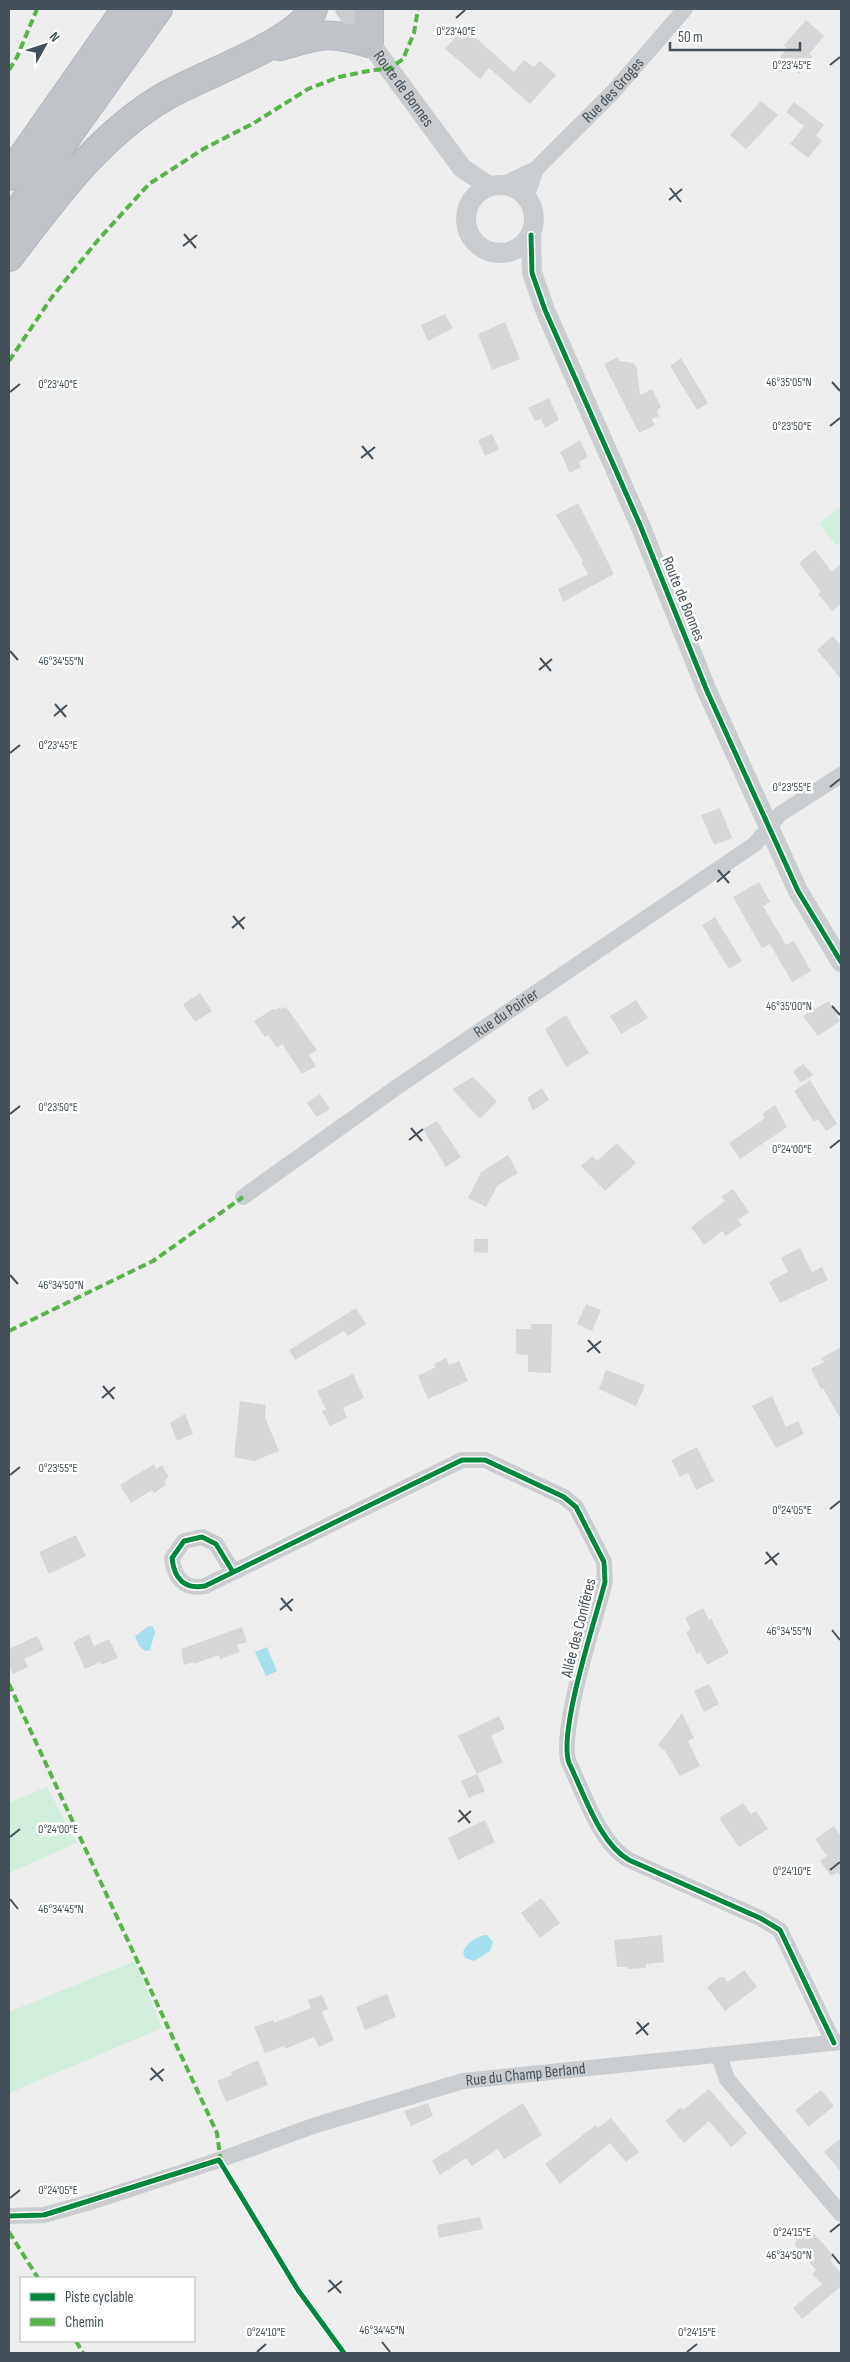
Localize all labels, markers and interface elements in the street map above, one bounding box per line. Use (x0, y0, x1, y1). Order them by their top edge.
north arrow (20, 20, 70, 70)
scale bar (670, 20, 800, 52)
text: 0°23'40"E (436, 24, 476, 39)
text: 50 m (678, 28, 703, 47)
text: N (46, 29, 63, 45)
street label: Route de Bonnes (369, 47, 438, 131)
street label: Rue des Groges (578, 53, 648, 127)
text: 0°23'45"E (772, 58, 812, 73)
text: 46°35'05"N (766, 375, 812, 390)
text: 0°23'40"E (38, 377, 78, 392)
text: 0°23'50"E (772, 419, 812, 434)
street label: Route de Bonnes (657, 554, 709, 644)
text: 46°34'55"N (38, 654, 84, 669)
text: 0°23'45"E (38, 738, 78, 753)
text: 0°23'55"E (773, 780, 811, 795)
street label: Rue du Poirier (470, 984, 542, 1042)
text: 46°35'00"N (766, 999, 812, 1014)
text: 0°23'50"E (38, 1100, 78, 1115)
text: 0°24'00"E (772, 1142, 812, 1157)
text: 46°34'50"N (38, 1278, 84, 1293)
text: 0°23'55"E (39, 1461, 77, 1476)
text: 0°24'05"E (772, 1503, 812, 1518)
street label: Allée des Conifères (557, 1576, 601, 1680)
text: 46°34'55"N (766, 1624, 812, 1639)
text: 0°24'00"E (38, 1822, 78, 1837)
text: 0°24'10"E (773, 1864, 811, 1879)
text: 46°34'45"N (38, 1902, 84, 1917)
street label: Rue du Champ Berland (465, 2059, 586, 2090)
text: 0°24'05"E (38, 2183, 78, 2198)
text: 0°24'15"E (773, 2225, 811, 2240)
text: 46°34'50"N (766, 2248, 812, 2263)
legend (20, 2277, 195, 2342)
text: Piste cyclable (65, 2288, 134, 2307)
text: Chemin (65, 2313, 104, 2332)
text: 46°34'45"N (359, 2323, 405, 2338)
text: 0°24'10"E (247, 2325, 285, 2340)
text: 0°24'15"E (678, 2325, 716, 2340)

